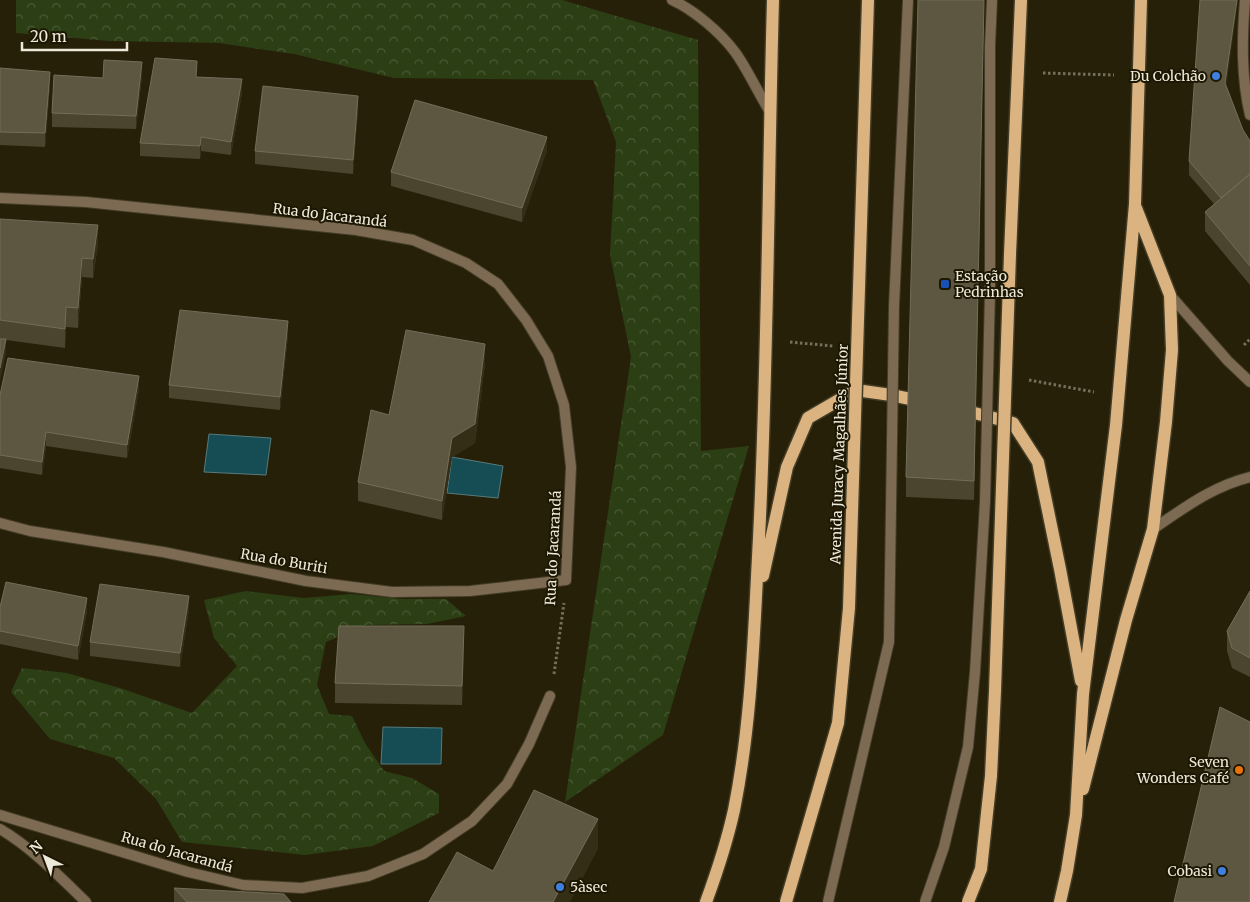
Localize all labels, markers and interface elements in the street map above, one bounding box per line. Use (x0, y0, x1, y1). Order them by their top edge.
scale bar (22, 20, 128, 52)
text: 20 m (30, 27, 67, 46)
place label: Du Colchão (1130, 67, 1206, 85)
marker: Du Colchão (1210, 70, 1222, 82)
street label: Rua do Jacarandá (272, 199, 389, 231)
place label: Estação Pedrinhas (955, 267, 1024, 301)
marker: Estação Pedrinhas (939, 278, 951, 290)
street label: Avenida Juracy Magalhães Júnior (826, 343, 852, 566)
street label: Rua do Jacarandá (541, 490, 565, 606)
street label: Rua do Buriti (239, 544, 329, 578)
place label: Seven Wonders Café (1136, 753, 1229, 787)
marker: Seven Wonders Café (1233, 764, 1245, 776)
street label: Rua do Jacarandá (119, 827, 235, 877)
north arrow (20, 832, 70, 882)
text: N (26, 837, 46, 858)
place label: Cobasi (1167, 862, 1212, 880)
marker: Cobasi (1216, 865, 1228, 877)
place label: 5àsec (570, 878, 607, 896)
marker: 5àsec (554, 881, 566, 893)

